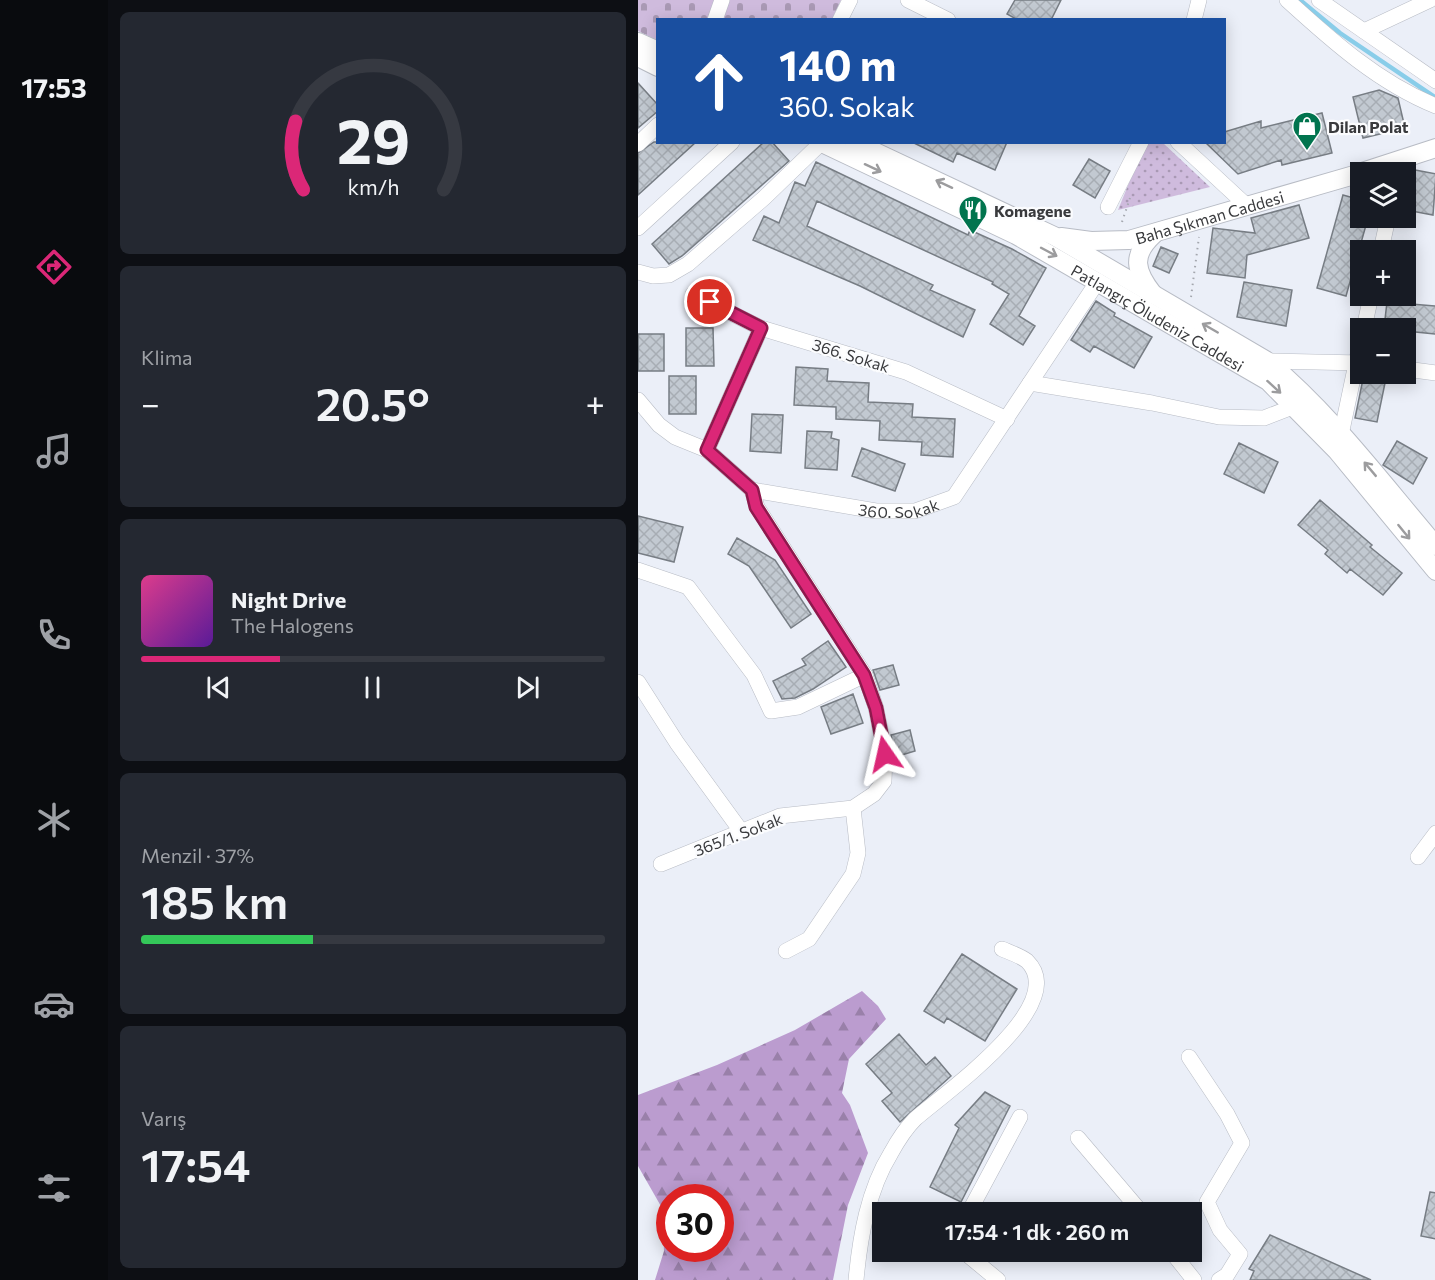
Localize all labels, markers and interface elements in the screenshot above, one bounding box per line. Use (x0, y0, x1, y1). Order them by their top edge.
text: 140 m (779, 38, 896, 90)
icon: ahead (680, 42, 758, 120)
text: 17:53 (21, 71, 87, 104)
text: 360. Sokak (779, 90, 915, 123)
text: 29 (336, 101, 410, 177)
shop icon: Dilan Polat (1291, 110, 1323, 152)
place label: Dilan Polat (1328, 117, 1409, 136)
one-way arrow (863, 162, 881, 174)
map controls (1350, 162, 1416, 384)
button: layers (1350, 162, 1416, 228)
text: km/h (347, 173, 399, 199)
one-way arrow (935, 178, 953, 190)
street label: Baha Şıkman Caddesi (1133, 186, 1286, 247)
restaurant icon: Komagene (957, 194, 989, 236)
place label: Komagene (994, 201, 1071, 220)
button: + (1350, 240, 1416, 306)
icon: directions (33, 246, 75, 288)
one-way arrow (1039, 247, 1057, 258)
street label: Patlangıç Öludeniz Caddesi (1068, 260, 1248, 375)
pin (684, 276, 735, 327)
icon: arrive (693, 285, 726, 318)
button: − (1350, 318, 1416, 384)
one-way arrow (1202, 322, 1219, 334)
street label: 366. Sokak (810, 334, 892, 376)
text: Klima (141, 345, 193, 369)
text: 20.5° (316, 375, 430, 430)
one-way arrow (1266, 380, 1281, 394)
text: − (141, 382, 160, 423)
text: + (586, 382, 605, 423)
icon: music (33, 430, 75, 472)
one-way arrow (1364, 461, 1377, 477)
street label: 360. Sokak (857, 494, 941, 521)
one-way arrow (1397, 524, 1410, 540)
text: Night Drive (231, 586, 346, 613)
text: The Halogens (231, 613, 354, 637)
icon: phone (33, 614, 75, 656)
icon: previous (202, 671, 235, 704)
icon: pause (356, 671, 389, 704)
icon: next (511, 671, 544, 704)
position arrow (853, 722, 917, 786)
icon: climate (33, 799, 75, 841)
street label: 365/1. Sokak (691, 808, 785, 860)
text: Menzil · 37% (141, 843, 254, 867)
text: 185 km (141, 873, 288, 928)
icon: car (33, 983, 75, 1025)
text: Varış (141, 1106, 186, 1130)
text: 17:54 (141, 1136, 250, 1191)
icon: filters (33, 1167, 75, 1209)
speed limit sign: 30 (656, 1184, 734, 1262)
text: 17:54 · 1 dk · 260 m (945, 1218, 1129, 1245)

